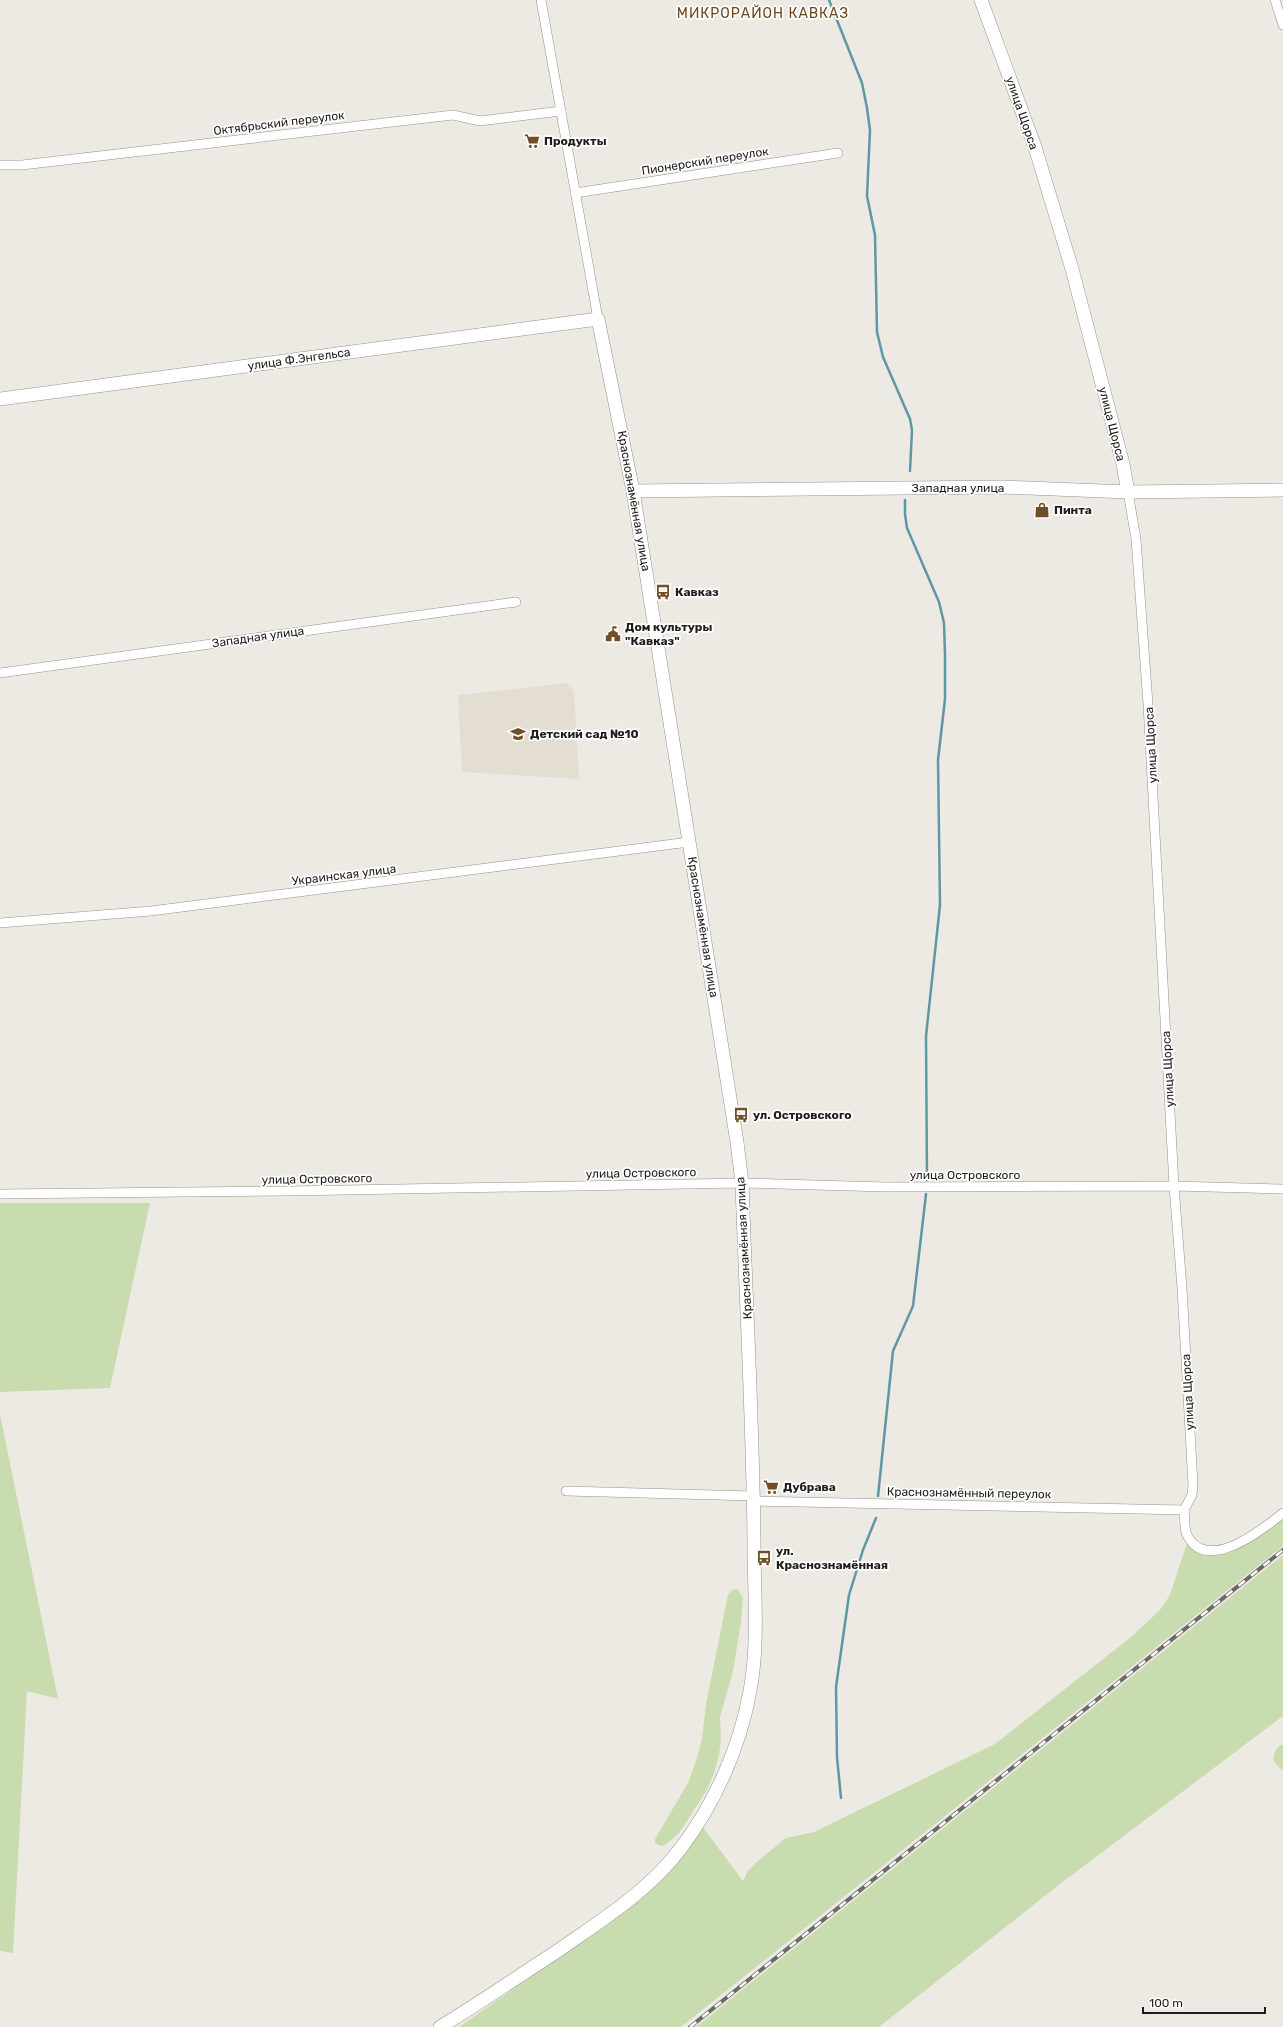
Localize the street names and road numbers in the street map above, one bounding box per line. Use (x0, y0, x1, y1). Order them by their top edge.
street label: улица Щорса (1003, 75, 1041, 151)
street label: Октябрьский переулок (213, 108, 346, 138)
street label: Пионерский переулок (640, 144, 770, 178)
street label: улица Ф.Энгельса (247, 345, 351, 373)
street label: улица Щорса (1096, 385, 1128, 463)
street label: Краснознамённая улица (615, 430, 653, 572)
street label: Западная улица (912, 481, 1004, 495)
street label: Западная улица (211, 624, 305, 650)
street label: улица Щорса (1142, 706, 1160, 784)
street label: Краснознамённая улица (685, 856, 721, 998)
street label: Украинская улица (291, 862, 397, 888)
street label: улица Щорса (1159, 1030, 1177, 1108)
street label: улица Островского (586, 1165, 697, 1181)
street label: улица Островского (910, 1168, 1020, 1182)
street label: улица Островского (262, 1171, 373, 1187)
street label: Краснознамённая улица (733, 1176, 755, 1320)
street label: улица Щорса (1179, 1353, 1197, 1431)
street label: Краснознамённый переулок (887, 1485, 1052, 1501)

